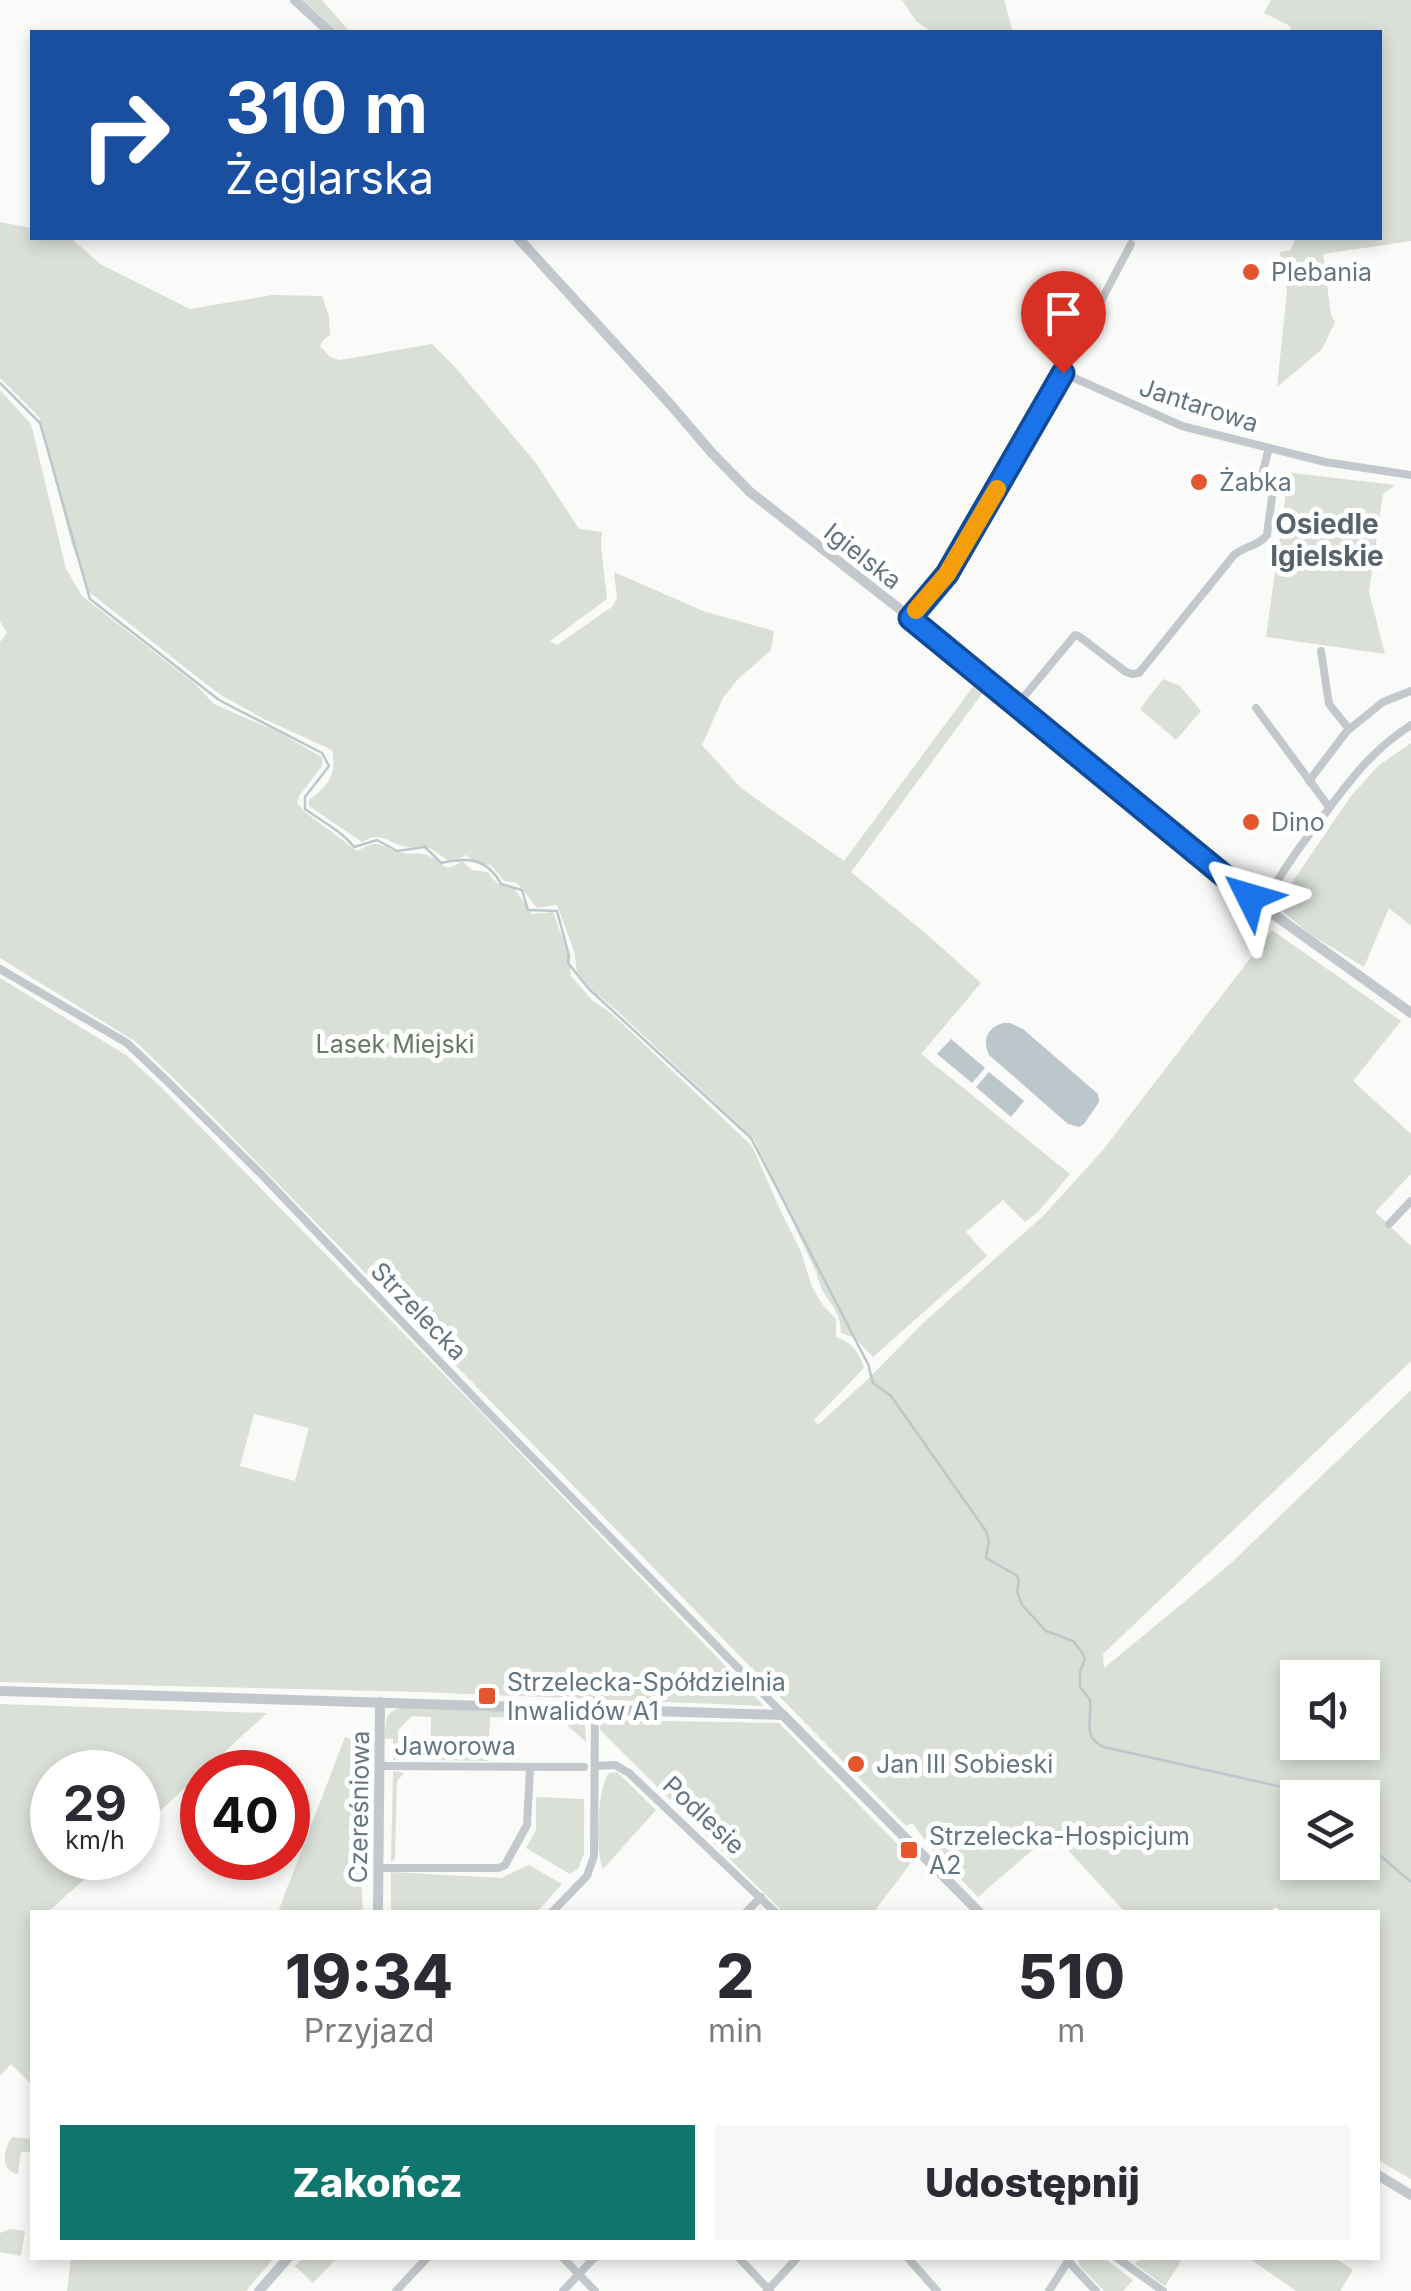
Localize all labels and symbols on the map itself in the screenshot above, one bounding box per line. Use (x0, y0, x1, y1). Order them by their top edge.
place label: Plebania (1271, 257, 1372, 287)
marker: Plebania (1240, 261, 1262, 283)
pin (1021, 271, 1106, 374)
street label: Jantarowa (1136, 372, 1262, 438)
place label: Żabka (1219, 466, 1292, 497)
marker: Żabka (1188, 471, 1210, 493)
district label: Osiedle Igielskie (1270, 507, 1384, 573)
street label: Igielska (818, 517, 908, 595)
place label: Dino (1271, 807, 1325, 837)
marker: Dino (1240, 811, 1262, 833)
position arrow (1198, 845, 1302, 949)
park label: Lasek Miejski (316, 1029, 474, 1059)
street label: Strzelecka (365, 1256, 473, 1366)
place label: Strzelecka-Spółdzielnia Inwalidów A1 (507, 1667, 786, 1726)
marker: Strzelecka-Spółdzielnia Inwalidów A1 (476, 1685, 498, 1707)
street label: Czereśniowa (343, 1730, 375, 1884)
street label: Jaworowa (394, 1731, 516, 1761)
place label: Jan III Sobieski (876, 1749, 1053, 1779)
speed limit sign: 40 (180, 1750, 310, 1880)
marker: Jan III Sobieski (845, 1753, 867, 1775)
street label: Podlesie (657, 1770, 751, 1860)
place label: Strzelecka-Hospicjum A2 (929, 1821, 1190, 1880)
marker: Strzelecka-Hospicjum A2 (898, 1839, 920, 1861)

